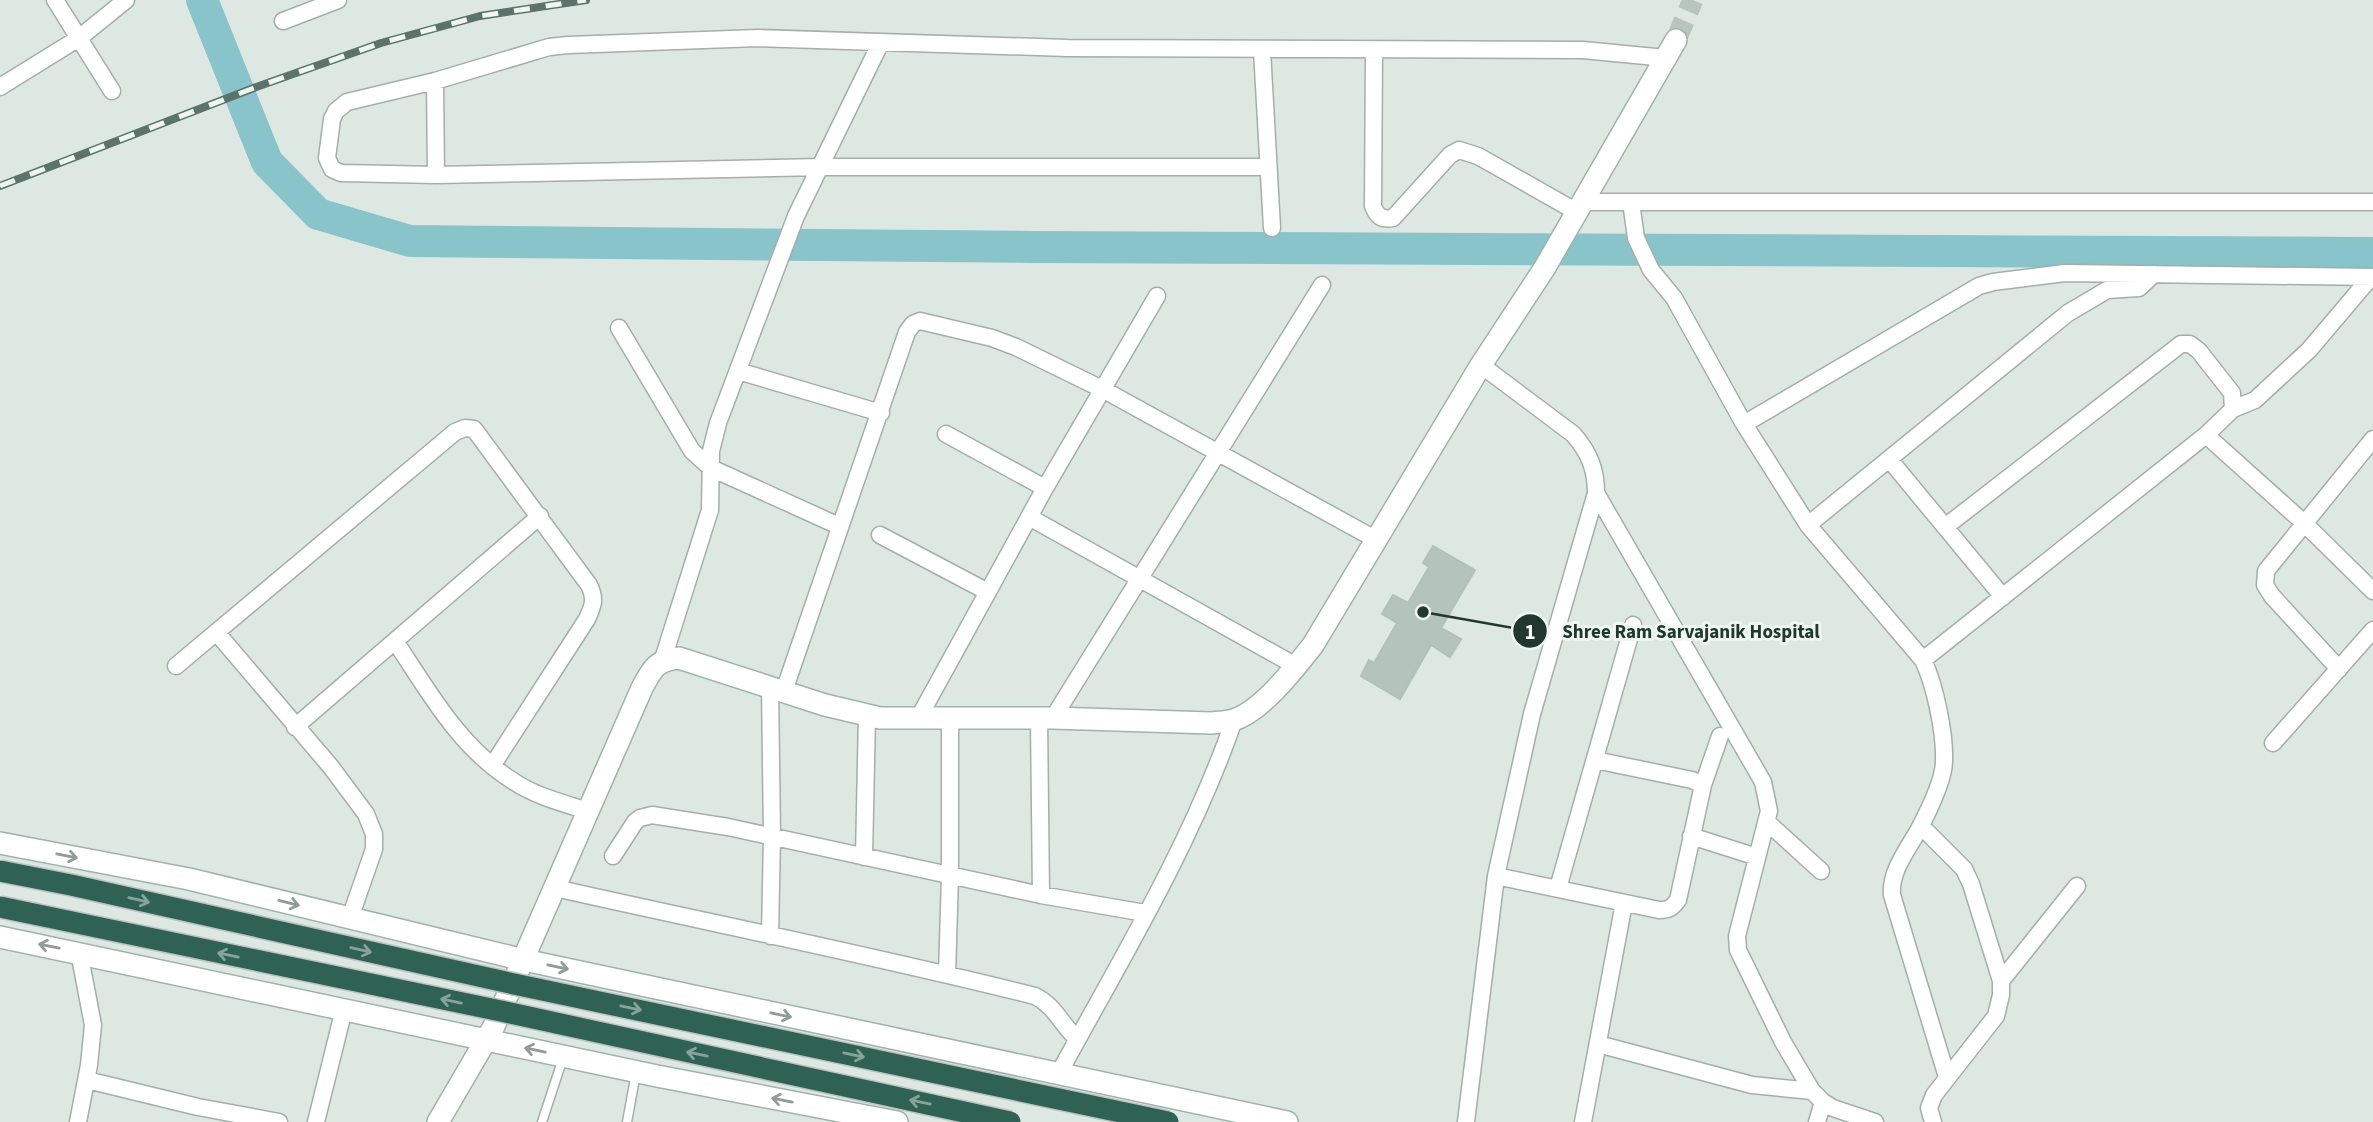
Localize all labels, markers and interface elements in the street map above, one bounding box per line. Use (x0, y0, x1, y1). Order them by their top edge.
callout: Shree Ram Sarvajanik Hospital (1513, 611, 1833, 651)
text: 1 (1524, 617, 1536, 647)
text: Shree Ram Sarvajanik Hospital (1562, 619, 1820, 646)
one-way arrow (55, 849, 78, 863)
one-way arrow (127, 893, 150, 907)
one-way arrow (277, 897, 300, 911)
one-way arrow (38, 939, 61, 953)
one-way arrow (349, 943, 372, 957)
one-way arrow (217, 947, 240, 961)
one-way arrow (546, 960, 569, 974)
one-way arrow (440, 994, 463, 1008)
one-way arrow (619, 1002, 642, 1016)
one-way arrow (769, 1009, 792, 1022)
one-way arrow (524, 1043, 547, 1056)
one-way arrow (686, 1047, 709, 1061)
one-way arrow (842, 1048, 865, 1062)
one-way arrow (771, 1093, 794, 1106)
one-way arrow (909, 1095, 932, 1109)

